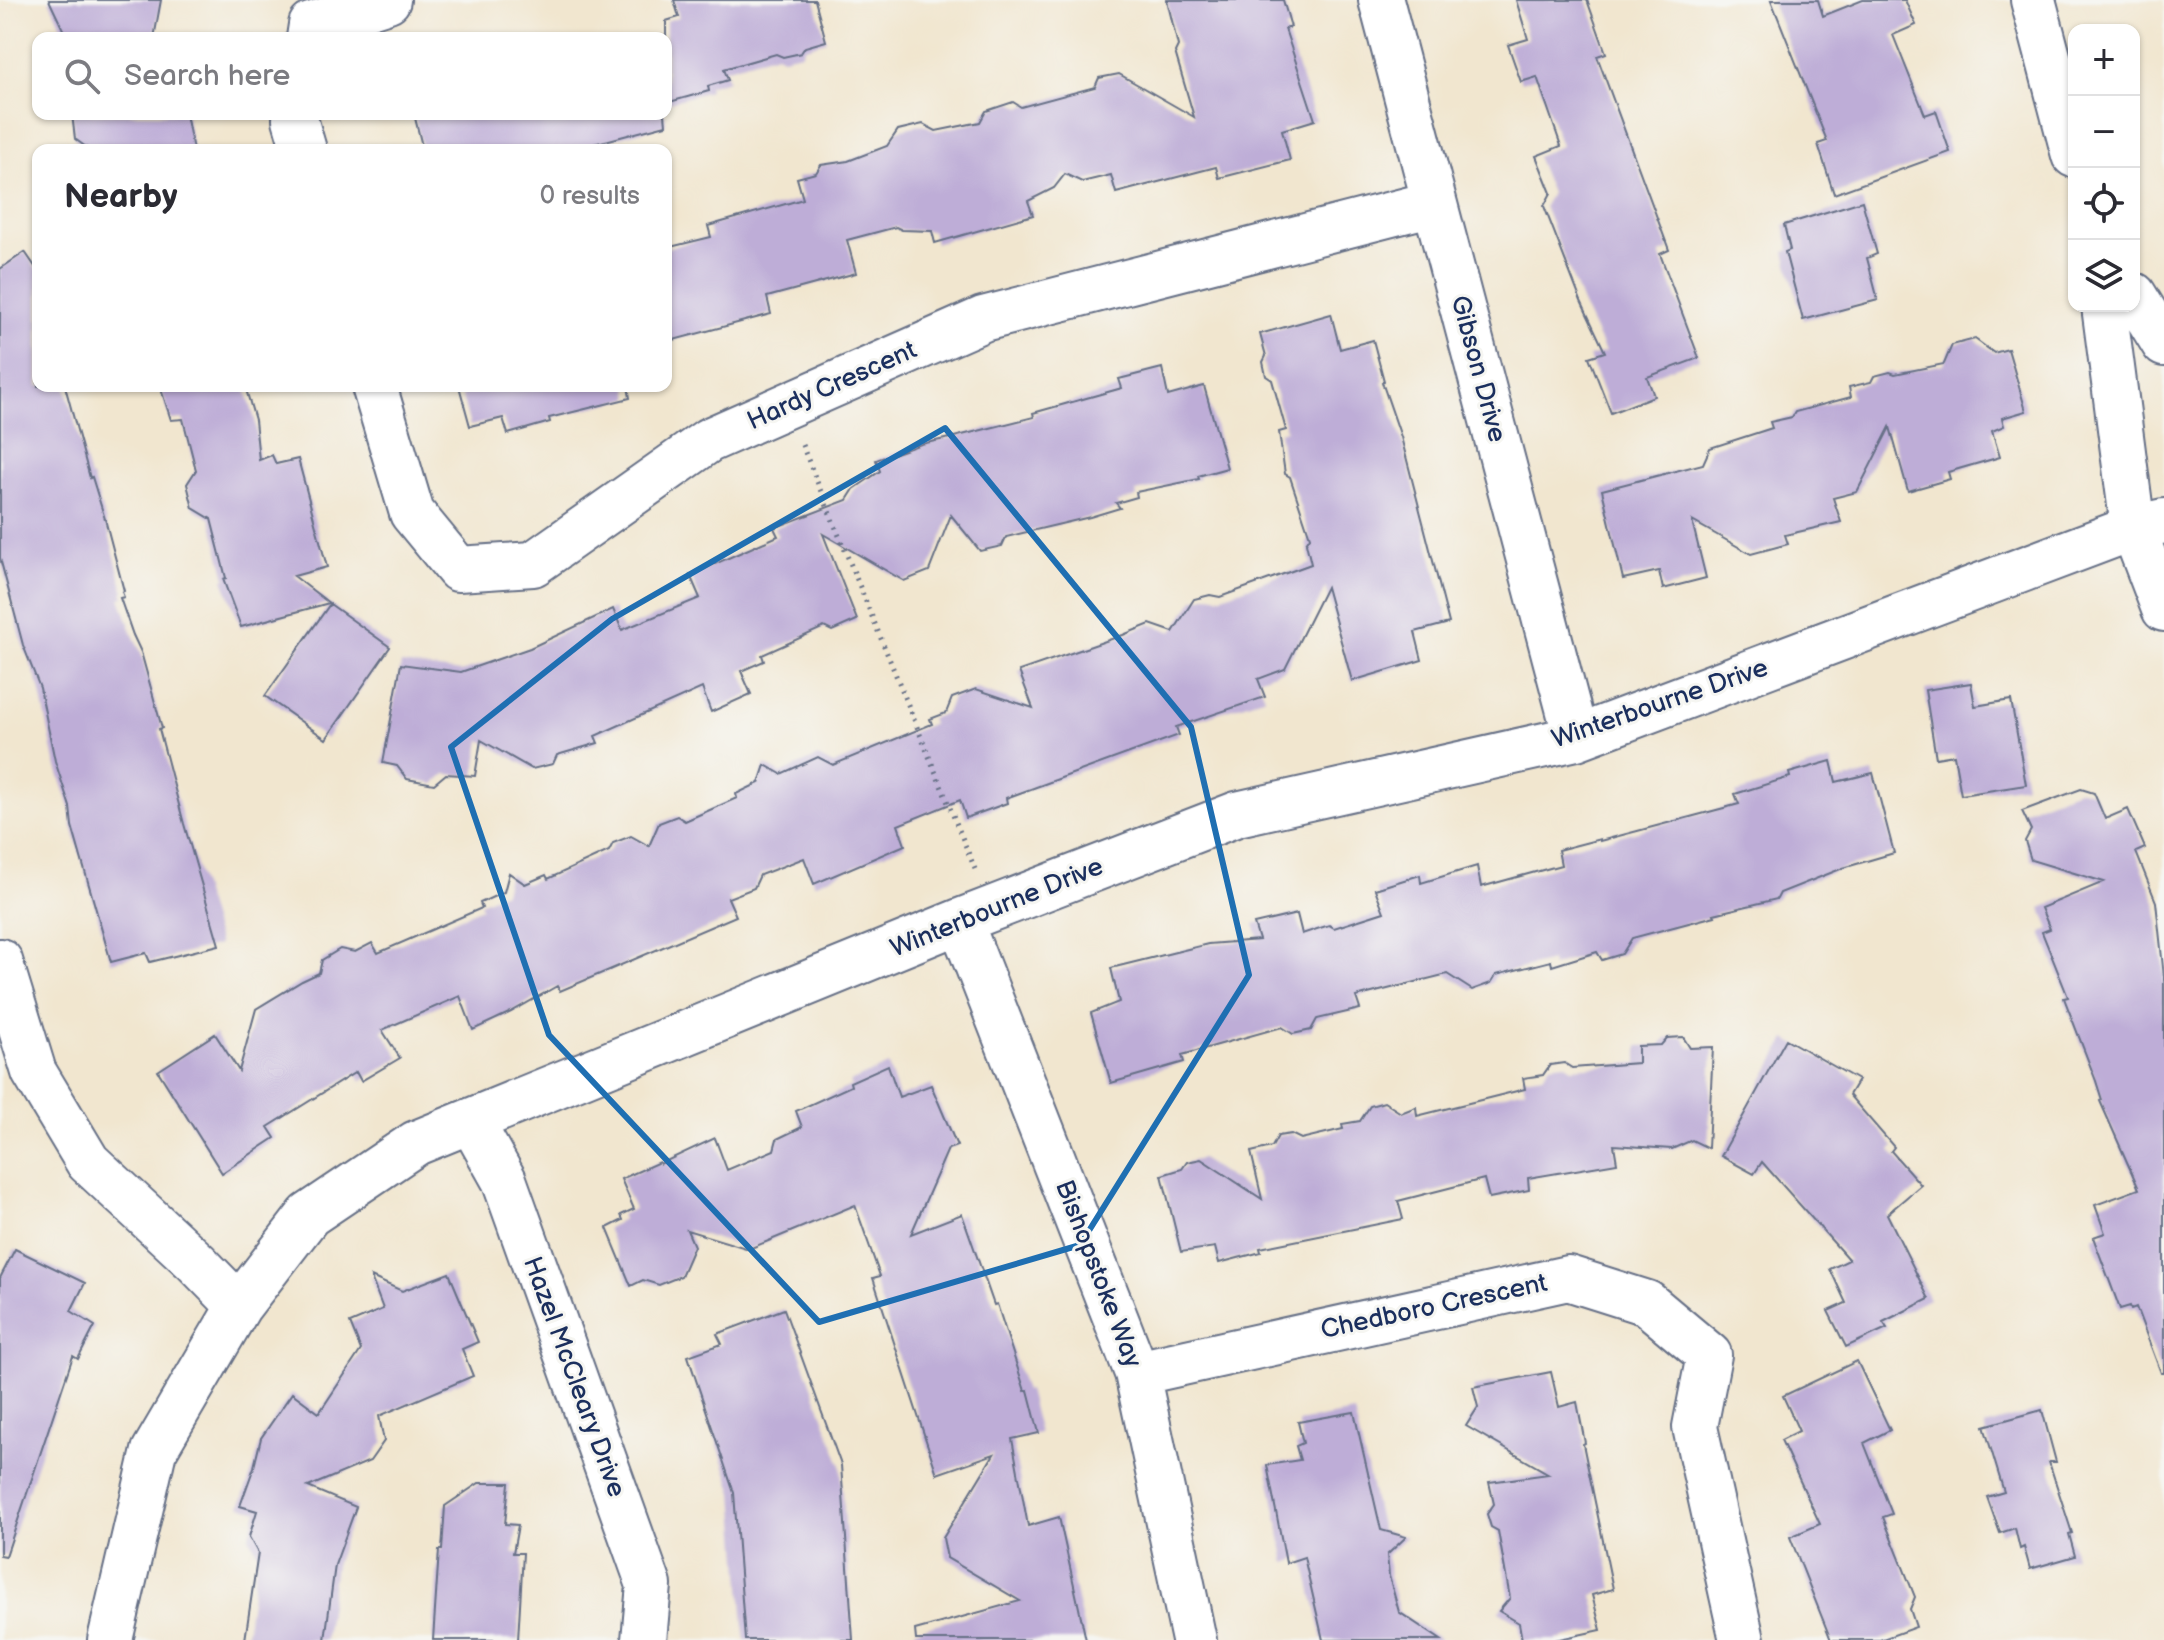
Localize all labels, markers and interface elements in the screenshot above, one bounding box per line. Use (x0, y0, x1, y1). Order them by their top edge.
map controls (2068, 24, 2140, 312)
button: + (2068, 24, 2140, 96)
search box (32, 32, 672, 120)
icon: search (60, 54, 104, 98)
text: Search here (124, 58, 290, 94)
button: − (2068, 96, 2140, 168)
button: locate (2068, 168, 2140, 240)
text: Nearby (64, 176, 178, 217)
text: 0 results (540, 181, 640, 212)
button: layers (2068, 240, 2140, 312)
street label: Gibson Drive (1444, 292, 1512, 446)
street label: Hardy Crescent (743, 335, 921, 437)
street label: Winterbourne Drive (1548, 652, 1772, 756)
street label: Winterbourne Drive (886, 851, 1108, 965)
street label: Bishopstoke Way (1048, 1176, 1148, 1372)
street label: Hazel McCleary Drive (516, 1253, 632, 1501)
street label: Chedboro Crescent (1318, 1268, 1550, 1346)

